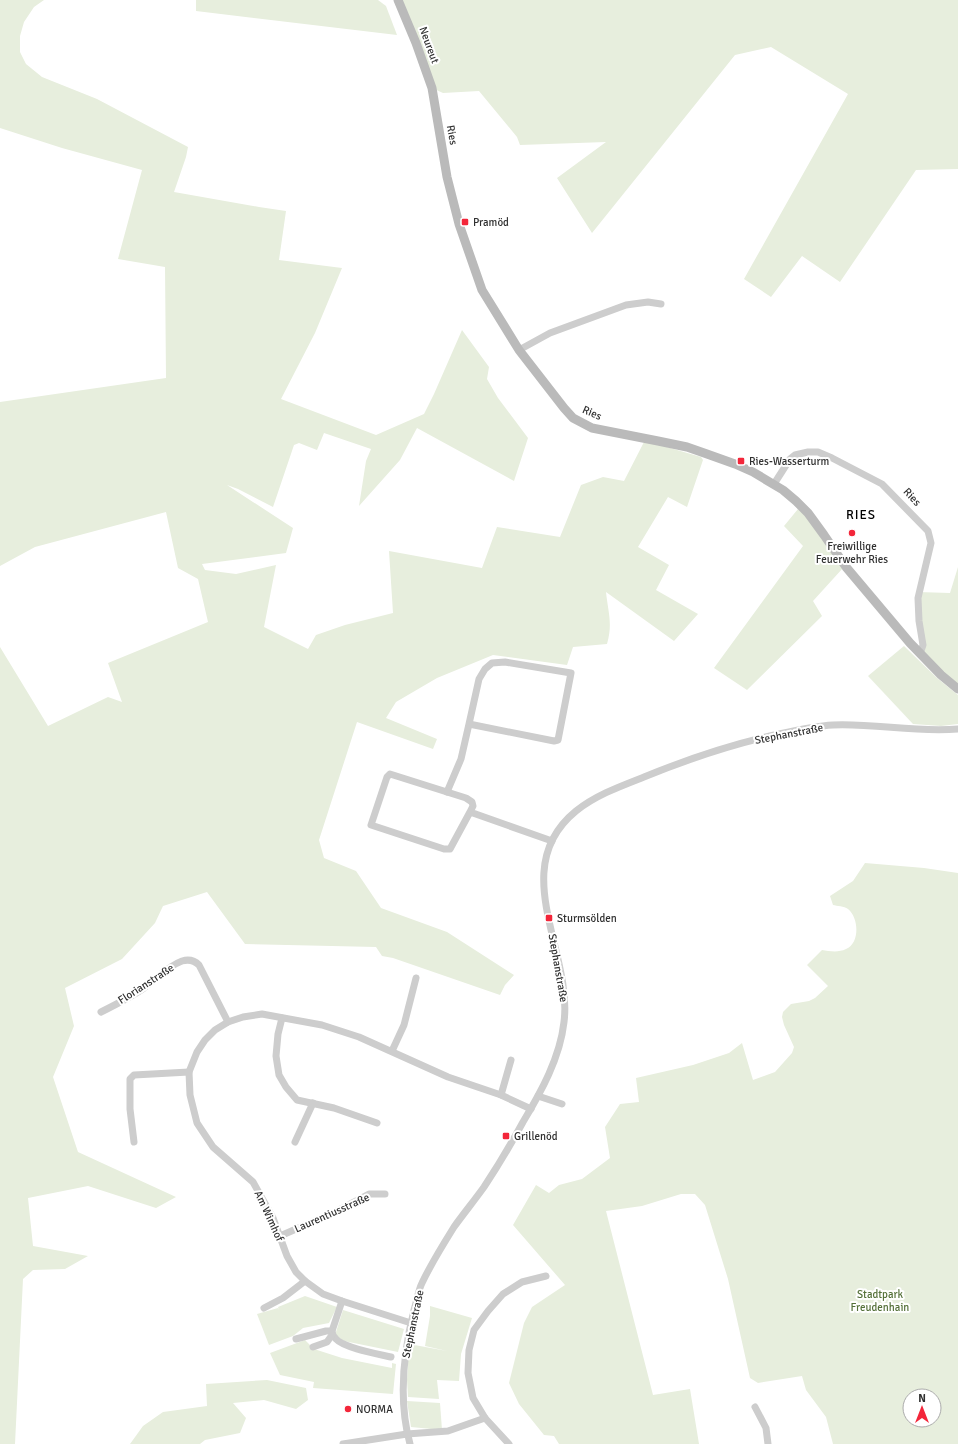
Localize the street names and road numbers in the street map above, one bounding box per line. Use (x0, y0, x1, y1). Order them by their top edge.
street label: Neureut (416, 25, 442, 65)
street label: Ries (444, 124, 460, 146)
street label: Ries (580, 403, 604, 423)
street label: Ries (900, 485, 924, 509)
street label: Stephanstraße (754, 721, 824, 747)
street label: Stephanstraße (546, 933, 570, 1003)
street label: Florianstraße (116, 961, 176, 1007)
street label: Am Wimhof (252, 1189, 287, 1245)
street label: Laurentiusstraße (292, 1191, 372, 1235)
street label: Stephanstraße (399, 1289, 427, 1359)

